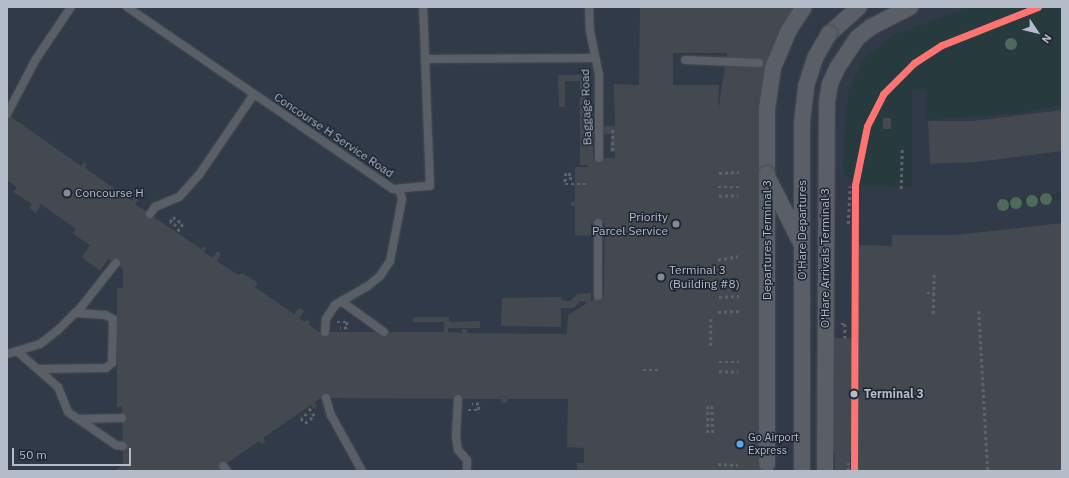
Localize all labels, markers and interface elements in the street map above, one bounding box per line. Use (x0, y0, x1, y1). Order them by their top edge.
north arrow (1017, 12, 1057, 52)
text: N (1039, 32, 1055, 46)
street label: Baggage Road (577, 68, 595, 146)
street label: Concourse H Service Road (271, 89, 397, 181)
street label: Departures Terminal 3 (760, 180, 774, 300)
street label: O'Hare Departures (795, 180, 809, 280)
place label: Concourse H (75, 186, 144, 200)
marker: Concourse H (62, 188, 72, 198)
street label: O'Hare Arrivals Terminal 3 (818, 188, 832, 328)
place label: Priority Parcel Service (592, 210, 668, 238)
marker: Priority Parcel Service (671, 219, 681, 229)
place label: Terminal 3 (Building #8) (669, 263, 740, 291)
marker: Terminal 3 (Building #8) (656, 272, 666, 282)
marker: Terminal 3 (847, 387, 861, 401)
place label: Terminal 3 (864, 387, 924, 401)
place label: Go Airport Express (748, 431, 799, 457)
marker: Go Airport Express (735, 439, 745, 449)
scale bar (14, 440, 133, 466)
text: 50 m (19, 447, 47, 462)

